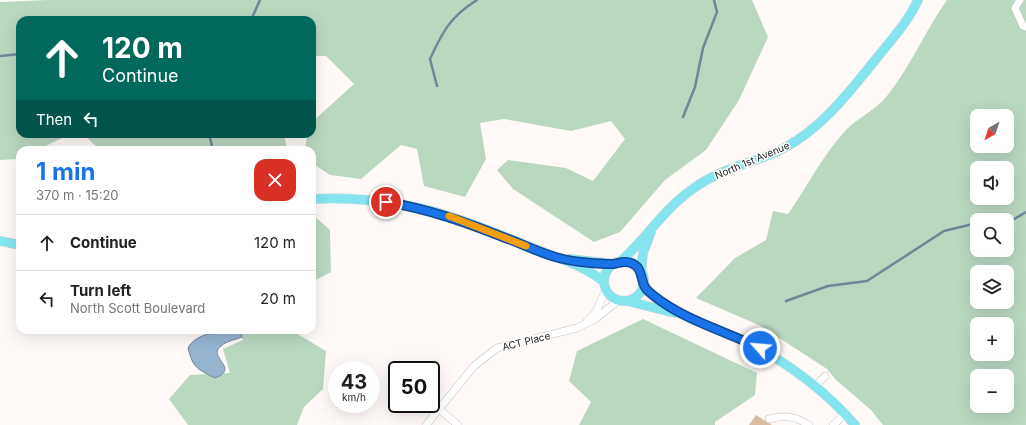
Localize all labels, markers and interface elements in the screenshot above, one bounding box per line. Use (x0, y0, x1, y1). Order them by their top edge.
text: 120 m (102, 31, 183, 65)
icon: ahead (36, 32, 88, 84)
text: Continue (102, 65, 179, 86)
icon: left (80, 108, 102, 130)
north arrow (970, 109, 1014, 153)
map controls (970, 109, 1014, 413)
text: Then (36, 110, 72, 129)
street label: North 1st Avenue (713, 139, 791, 181)
text: 1 min (36, 157, 95, 186)
button: close (254, 159, 296, 201)
button: sound (970, 161, 1014, 205)
pin (369, 185, 403, 219)
text: 370 m · 15:20 (36, 187, 119, 203)
icon: arrive (375, 191, 397, 213)
button: search (970, 213, 1014, 257)
icon: ahead (36, 232, 58, 254)
text: Continue (70, 233, 137, 252)
text: 120 m (254, 233, 296, 252)
button: layers (970, 265, 1014, 309)
text: Turn left (70, 281, 131, 300)
icon: left (36, 288, 58, 310)
text: 20 m (260, 289, 296, 308)
text: North Scott Boulevard (70, 300, 205, 316)
button: + (970, 317, 1014, 361)
position arrow (739, 327, 781, 369)
street label: ACT Place (501, 329, 551, 353)
speed limit sign: 50 (388, 361, 440, 413)
button: − (970, 369, 1014, 413)
text: 43 (341, 370, 367, 394)
text: km/h (342, 391, 366, 403)

